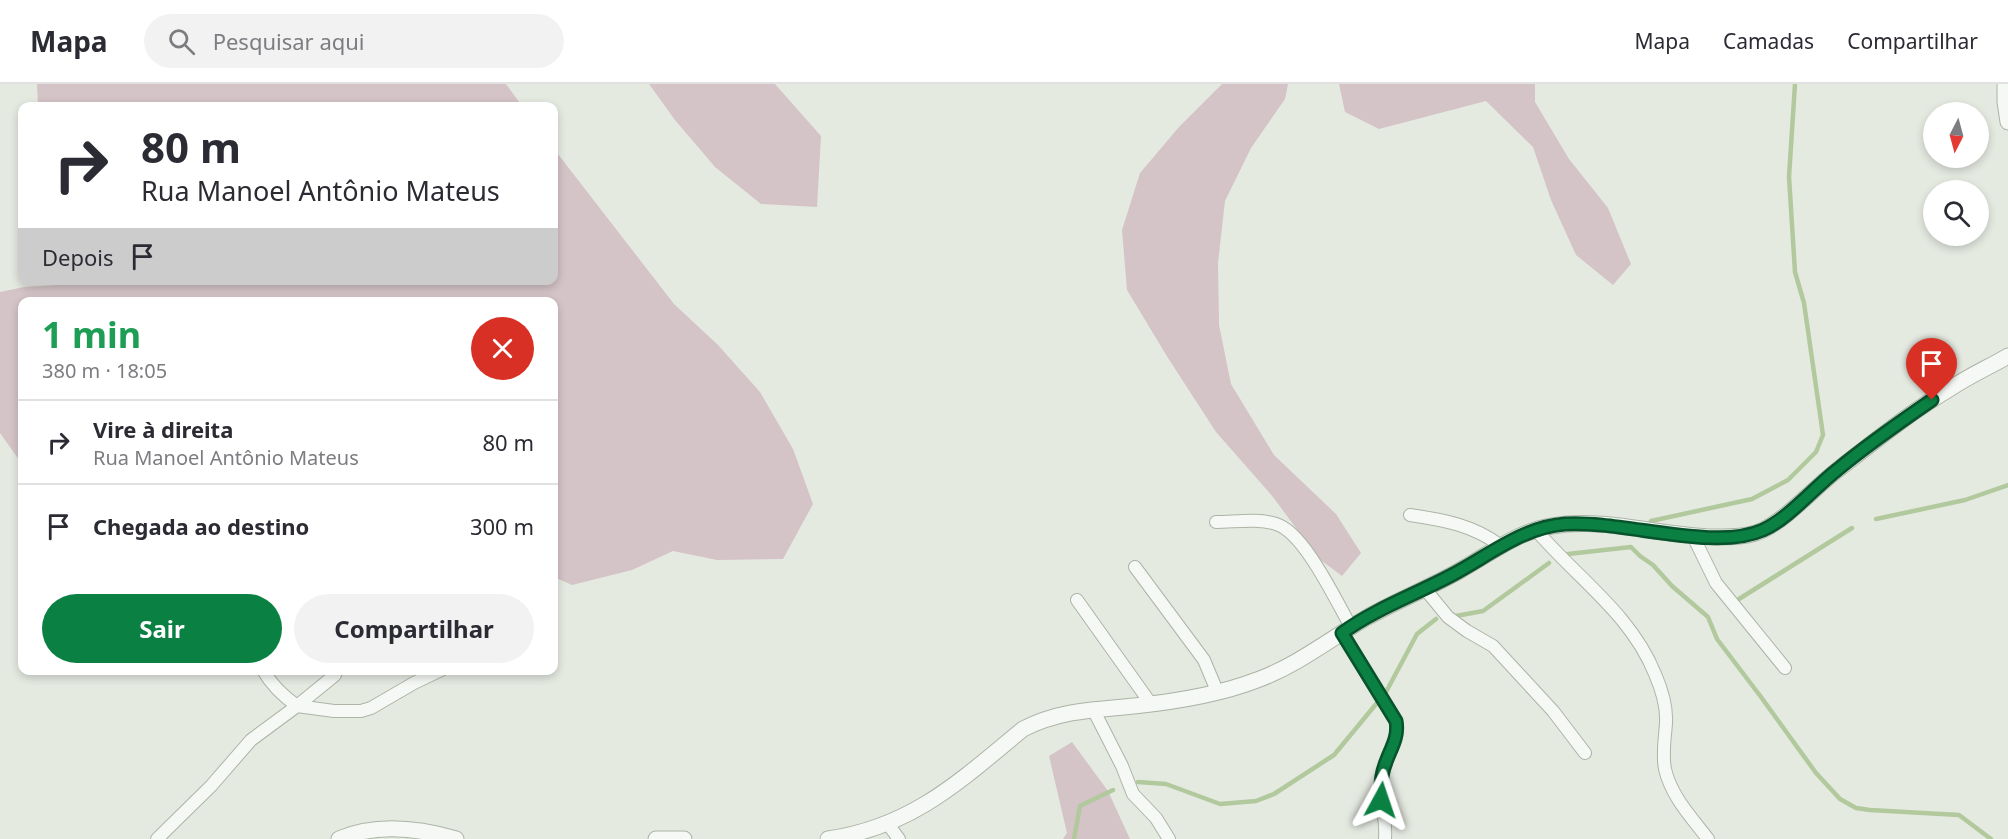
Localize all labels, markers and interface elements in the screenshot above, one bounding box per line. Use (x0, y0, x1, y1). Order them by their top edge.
search box (144, 14, 564, 68)
text: Mapa (30, 22, 108, 60)
icon: search (165, 25, 198, 58)
text: Pesquisar aqui (213, 26, 365, 56)
text: Mapa (1634, 27, 1690, 55)
text: Camadas (1723, 27, 1814, 55)
text: Compartilhar (1847, 27, 1978, 55)
north arrow (1923, 102, 1989, 168)
map controls (1923, 102, 1989, 246)
text: 80 m (141, 118, 241, 175)
icon: right (42, 126, 120, 204)
text: Rua Manoel Antônio Mateus (141, 172, 500, 209)
button: search (1923, 180, 1989, 246)
icon: arrive (126, 240, 159, 273)
text: Depois (42, 242, 114, 272)
text: 1 min (42, 310, 141, 359)
button: close (471, 317, 534, 380)
pin (1906, 338, 1957, 400)
icon: arrive (1915, 347, 1948, 380)
text: 380 m · 18:05 (42, 357, 167, 384)
text: Vire à direita (93, 414, 233, 444)
icon: right (42, 426, 75, 459)
text: 80 m (483, 427, 534, 457)
text: Rua Manoel Antônio Mateus (93, 444, 359, 471)
icon: arrive (42, 510, 75, 543)
text: Chegada ao destino (93, 511, 309, 541)
text: 300 m (470, 511, 534, 541)
button: Sair (42, 594, 282, 663)
button: Compartilhar (294, 594, 534, 663)
position arrow (1349, 768, 1413, 832)

